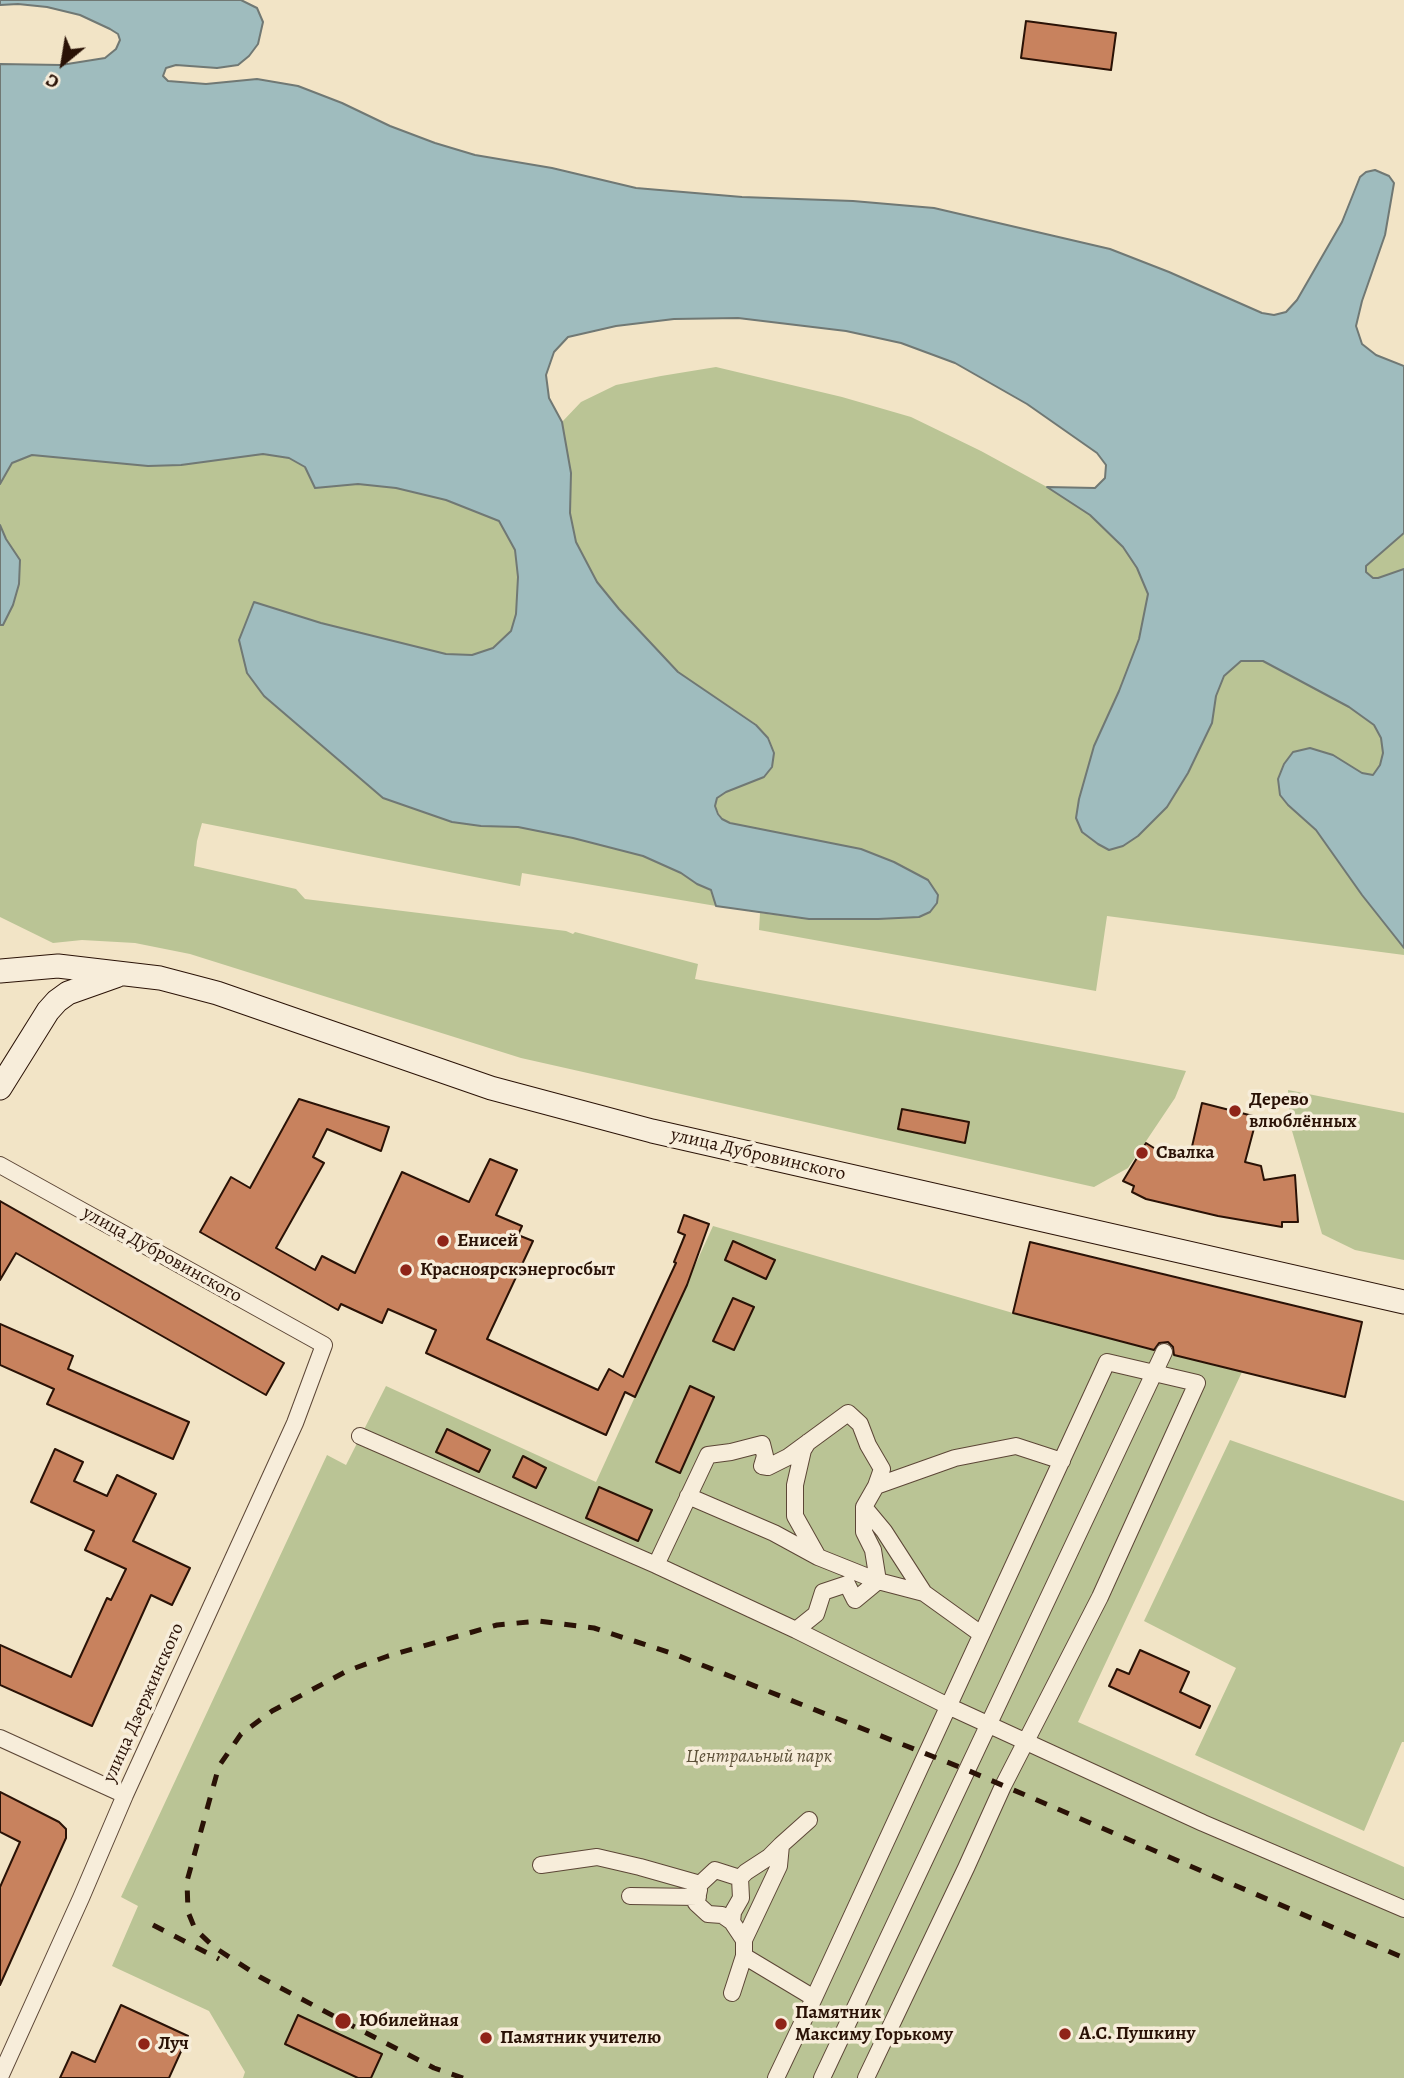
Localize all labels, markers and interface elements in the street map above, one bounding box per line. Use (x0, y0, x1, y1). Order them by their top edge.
north arrow (28, 28, 98, 98)
text: С (41, 67, 64, 95)
place label: Дерево влюблённых (1249, 1089, 1357, 1133)
marker: Дерево влюблённых (1227, 1103, 1243, 1119)
street label: улица Дубровинского (668, 1124, 848, 1186)
place label: Свалка (1156, 1142, 1215, 1164)
marker: Свалка (1134, 1145, 1150, 1161)
street label: улица Дубровинского (78, 1202, 246, 1308)
place label: Енисей (457, 1230, 518, 1252)
marker: Енисей (435, 1233, 451, 1249)
place label: Красноярскэнергосбыт (420, 1259, 615, 1281)
marker: Красноярскэнергосбыт (398, 1262, 414, 1278)
street label: улица Дзержинского (99, 1620, 189, 1786)
park label: Центральный парк (686, 1746, 832, 1768)
place label: Памятник Максиму Горькому (795, 2002, 953, 2046)
place label: Юбилейная (359, 2010, 459, 2032)
marker: Юбилейная (333, 2011, 353, 2031)
marker: Памятник Максиму Горькому (773, 2016, 789, 2032)
place label: А.С. Пушкину (1079, 2023, 1196, 2045)
marker: А.С. Пушкину (1057, 2026, 1073, 2042)
place label: Памятник учителю (500, 2027, 661, 2049)
marker: Памятник учителю (478, 2030, 494, 2046)
place label: Луч (158, 2033, 189, 2055)
marker: Луч (136, 2036, 152, 2052)

